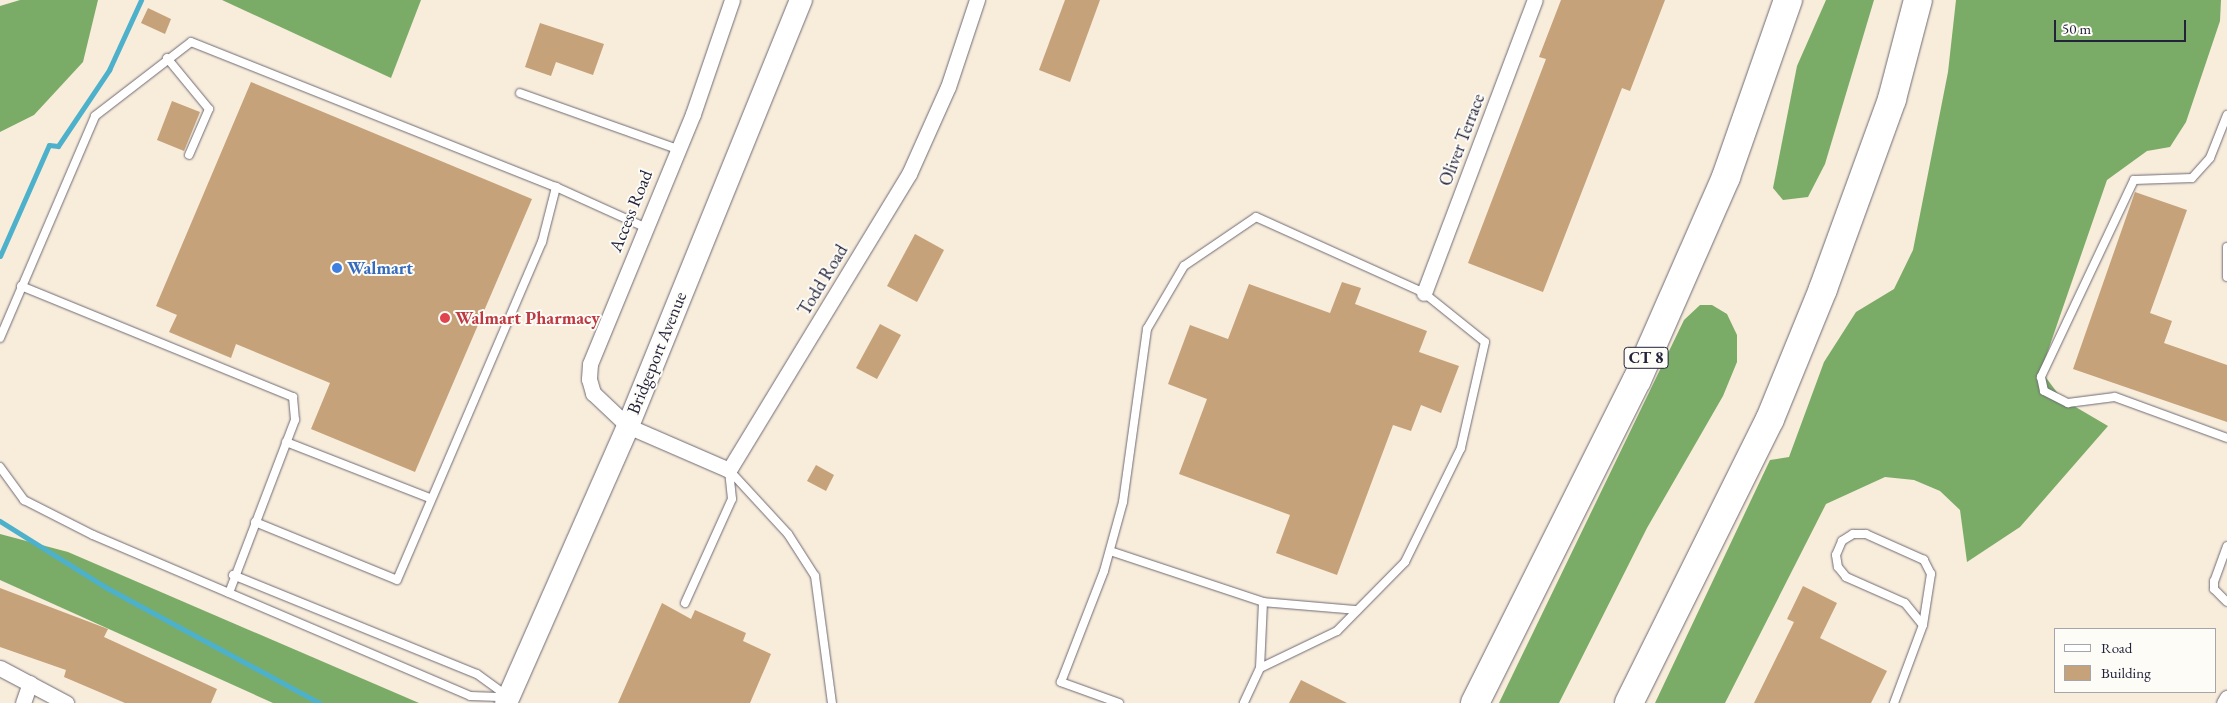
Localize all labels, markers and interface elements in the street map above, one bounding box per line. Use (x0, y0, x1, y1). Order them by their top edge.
scale bar (2057, 10, 2190, 42)
text: 50 m (2062, 19, 2091, 38)
street label: Oliver Terrace (1435, 91, 1489, 189)
street label: Access Road (605, 167, 657, 255)
street label: Todd Road (794, 241, 852, 319)
place label: Walmart (347, 257, 413, 279)
marker: Walmart (331, 262, 343, 274)
street label: Bridgeport Avenue (623, 289, 691, 417)
place label: Walmart Pharmacy (455, 307, 600, 329)
marker: Walmart Pharmacy (439, 312, 451, 324)
road number: CT 8 (1624, 344, 1668, 372)
legend (2054, 628, 2217, 693)
text: Road (2101, 638, 2132, 657)
text: Building (2101, 663, 2151, 682)

